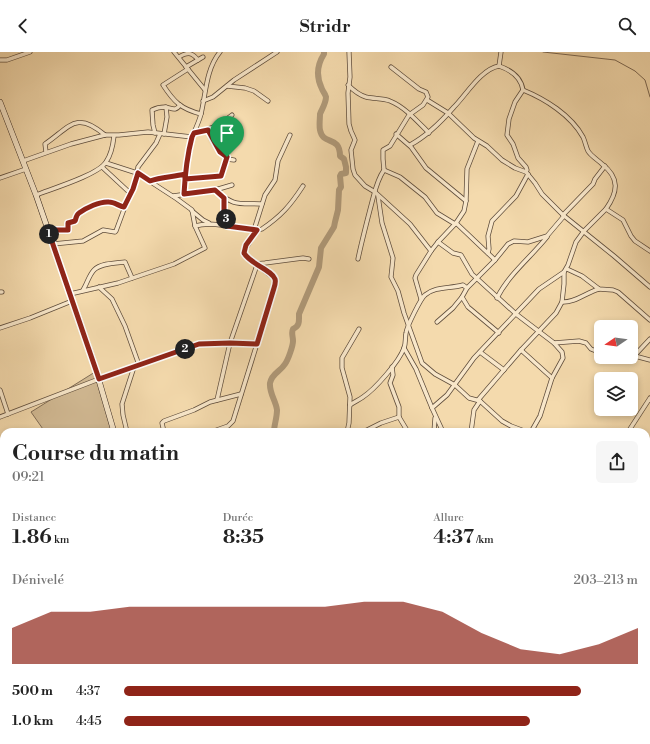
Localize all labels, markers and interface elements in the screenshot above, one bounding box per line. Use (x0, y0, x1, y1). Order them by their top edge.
icon: back (12, 15, 34, 37)
text: Stridr (299, 15, 351, 38)
icon: search (616, 15, 638, 37)
pin (210, 116, 244, 157)
icon: arrive (216, 122, 238, 144)
pin: 3 (216, 209, 236, 229)
text: 3 (223, 212, 229, 226)
pin: 1 (39, 224, 59, 244)
text: 1 (46, 227, 52, 241)
north arrow (594, 320, 638, 364)
map controls (594, 320, 638, 416)
pin: 2 (175, 339, 195, 359)
text: 2 (182, 342, 188, 356)
button: layers (594, 372, 638, 416)
text: Course du matin (12, 440, 179, 467)
button: share (596, 441, 638, 483)
text: 09:21 (12, 469, 45, 485)
text: Distance (12, 511, 56, 525)
text: Durée (223, 511, 253, 525)
text: Allure (433, 511, 464, 525)
text: 1.86 (12, 525, 52, 550)
text: 8:35 (223, 525, 264, 550)
text: 4:37 (433, 525, 474, 550)
text: km (52, 533, 69, 547)
text: /km (474, 533, 494, 547)
text: Dénivelé (12, 572, 64, 588)
text: 203–213 m (573, 572, 638, 588)
text: 500 m (12, 683, 53, 699)
text: 4:37 (76, 683, 100, 699)
text: 1.0 km (12, 713, 53, 729)
text: 4:45 (76, 713, 102, 729)

